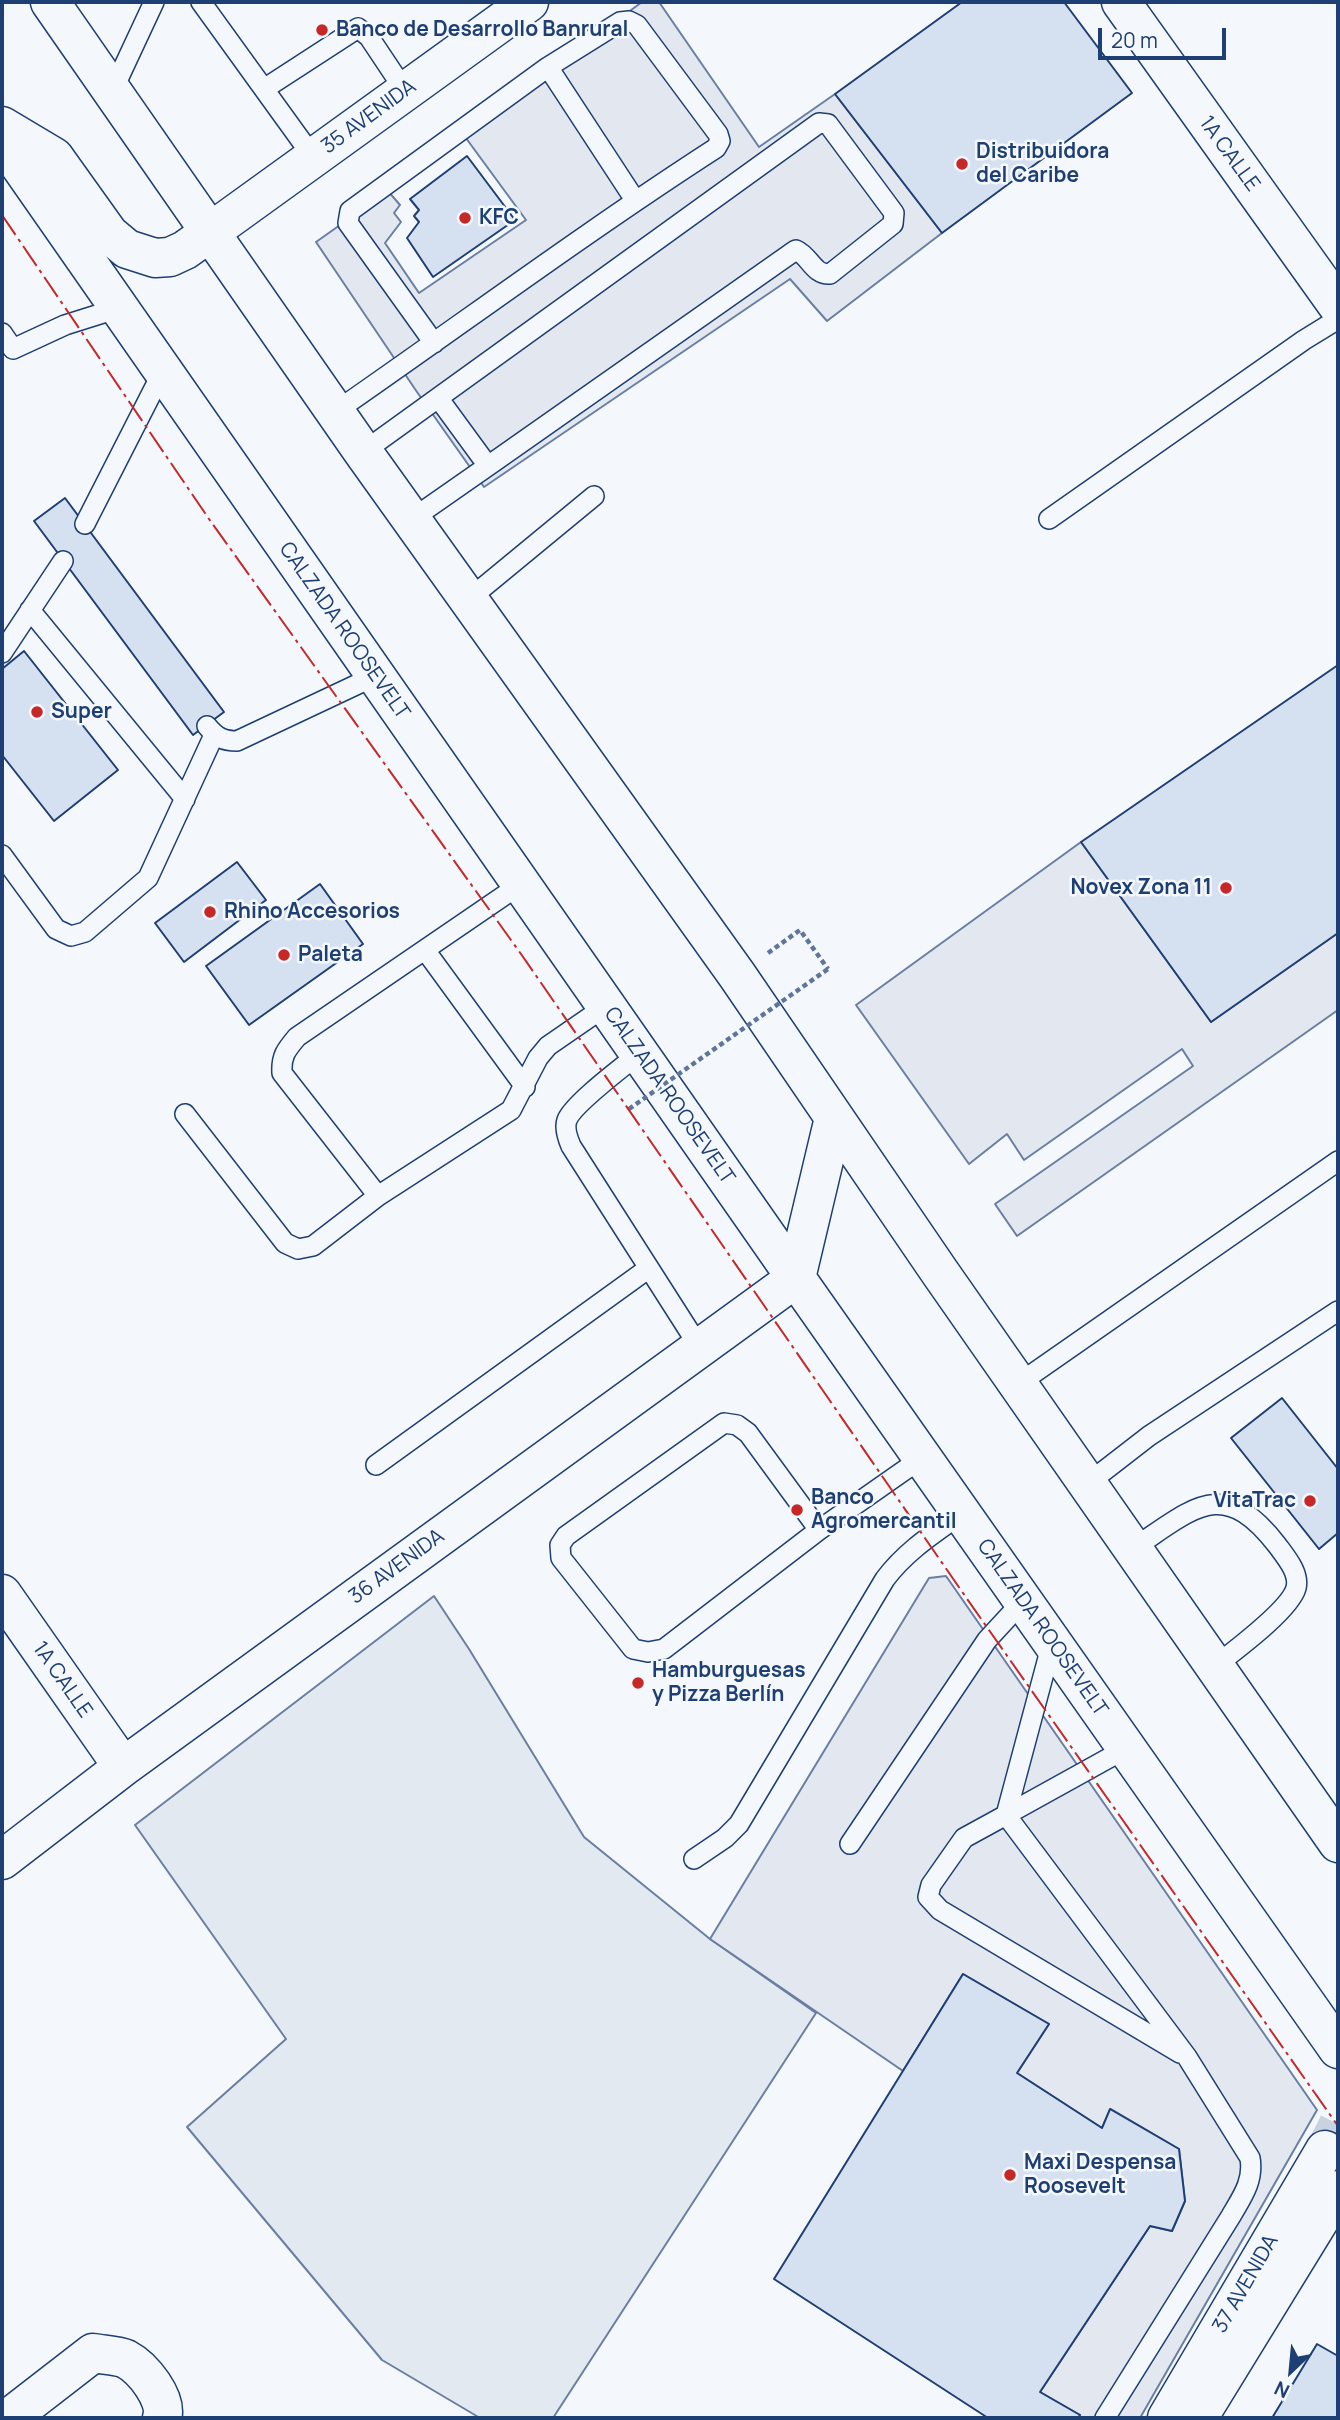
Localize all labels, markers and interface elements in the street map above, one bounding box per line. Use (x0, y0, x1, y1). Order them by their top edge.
scale bar (1102, 14, 1230, 58)
place label: Banco de Desarrollo Banrural (336, 17, 628, 43)
marker: Banco de Desarrollo Banrural (314, 22, 330, 38)
text: 20 m (1111, 26, 1158, 54)
street label: 35 AVENIDA (317, 74, 421, 160)
street label: 1A CALLE (1193, 111, 1265, 197)
place label: Distribuidora del Caribe (976, 139, 1109, 189)
marker: Distribuidora del Caribe (954, 156, 970, 172)
place label: KFC (479, 205, 519, 231)
marker: KFC (457, 210, 473, 226)
street label: CALZADA ROOSEVELT (273, 538, 415, 724)
place label: Super (51, 699, 112, 725)
marker: Super (29, 704, 45, 720)
place label: Novex Zona 11 (1070, 875, 1212, 901)
marker: Novex Zona 11 (1218, 880, 1234, 896)
place label: Rhino Accesorios (224, 899, 400, 925)
marker: Rhino Accesorios (202, 904, 218, 920)
place label: Paleta (298, 942, 363, 968)
marker: Paleta (276, 947, 292, 963)
street label: CALZADA ROOSEVELT (598, 1003, 740, 1189)
place label: Banco Agromercantil (811, 1485, 957, 1535)
place label: VitaTrac (1213, 1488, 1296, 1514)
marker: VitaTrac (1302, 1493, 1318, 1509)
marker: Banco Agromercantil (789, 1502, 805, 1518)
street label: 36 AVENIDA (344, 1524, 450, 1610)
street label: CALZADA ROOSEVELT (971, 1535, 1113, 1721)
street label: 1A CALLE (27, 1637, 97, 1723)
place label: Hamburguesas y Pizza Berlín (652, 1658, 806, 1708)
marker: Hamburguesas y Pizza Berlín (630, 1675, 646, 1691)
place label: Maxi Despensa Roosevelt (1024, 2150, 1176, 2200)
marker: Maxi Despensa Roosevelt (1002, 2167, 1018, 2183)
street label: 37 AVENIDA (1208, 2230, 1284, 2338)
north arrow (1256, 2336, 1326, 2406)
text: N (1270, 2375, 1294, 2405)

